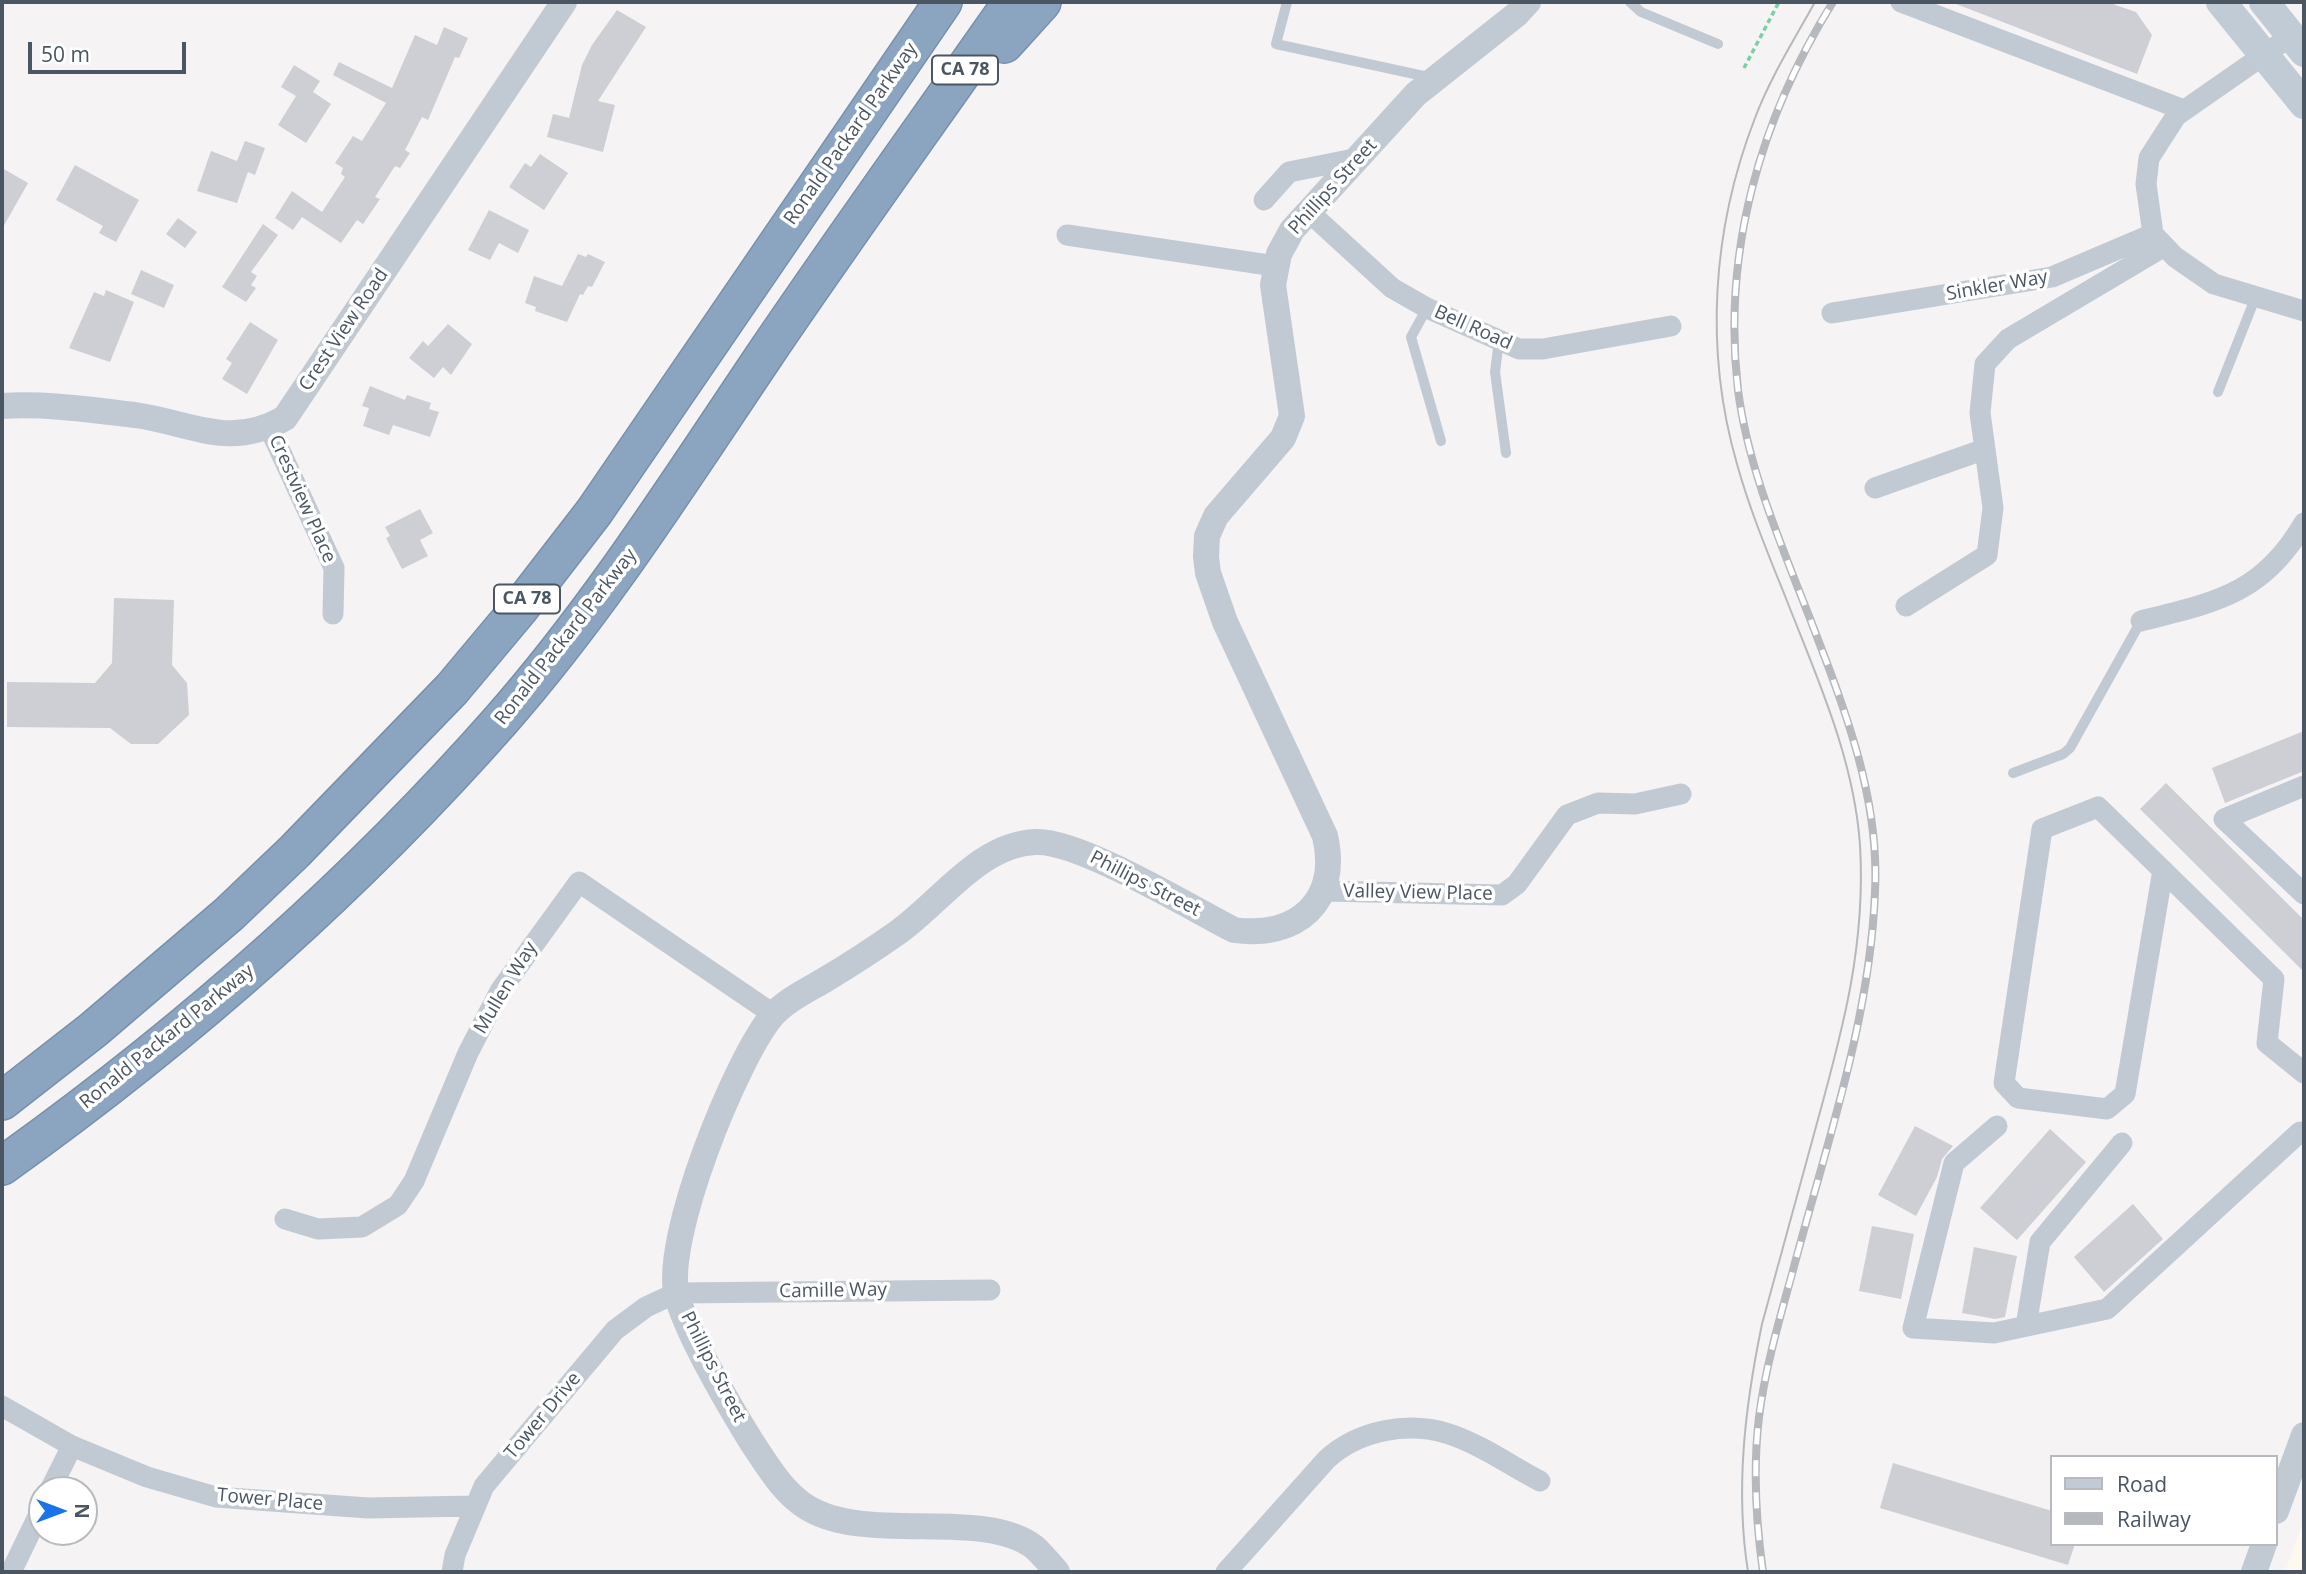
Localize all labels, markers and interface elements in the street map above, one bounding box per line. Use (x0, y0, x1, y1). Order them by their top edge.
scale bar (32, 28, 189, 72)
street label: Ronald Packard Parkway (779, 38, 923, 230)
text: 50 m (41, 40, 90, 68)
road number: CA 78 (932, 56, 998, 84)
street label: Phillips Street (1284, 134, 1382, 240)
street label: Crest View Road (295, 264, 393, 396)
street label: Sinkler Way (1944, 266, 2050, 306)
street label: Bell Road (1431, 301, 1515, 355)
street label: Crestview Place (264, 432, 340, 566)
street label: Ronald Packard Parkway (490, 544, 642, 730)
road number: CA 78 (494, 584, 560, 614)
street label: Phillips Street (1086, 846, 1204, 922)
street label: Valley View Place (1343, 880, 1493, 906)
street label: Mullen Way (470, 938, 542, 1038)
street label: Ronald Packard Parkway (75, 960, 259, 1114)
street label: Camille Way (779, 1279, 887, 1303)
street label: Phillips Street (675, 1308, 751, 1426)
street label: Tower Drive (500, 1368, 586, 1464)
legend (2050, 1455, 2278, 1546)
text: Road (2117, 1470, 2167, 1498)
north arrow (28, 1476, 98, 1546)
street label: Tower Place (216, 1484, 324, 1516)
text: N (69, 1503, 95, 1519)
text: Railway (2117, 1505, 2191, 1533)

